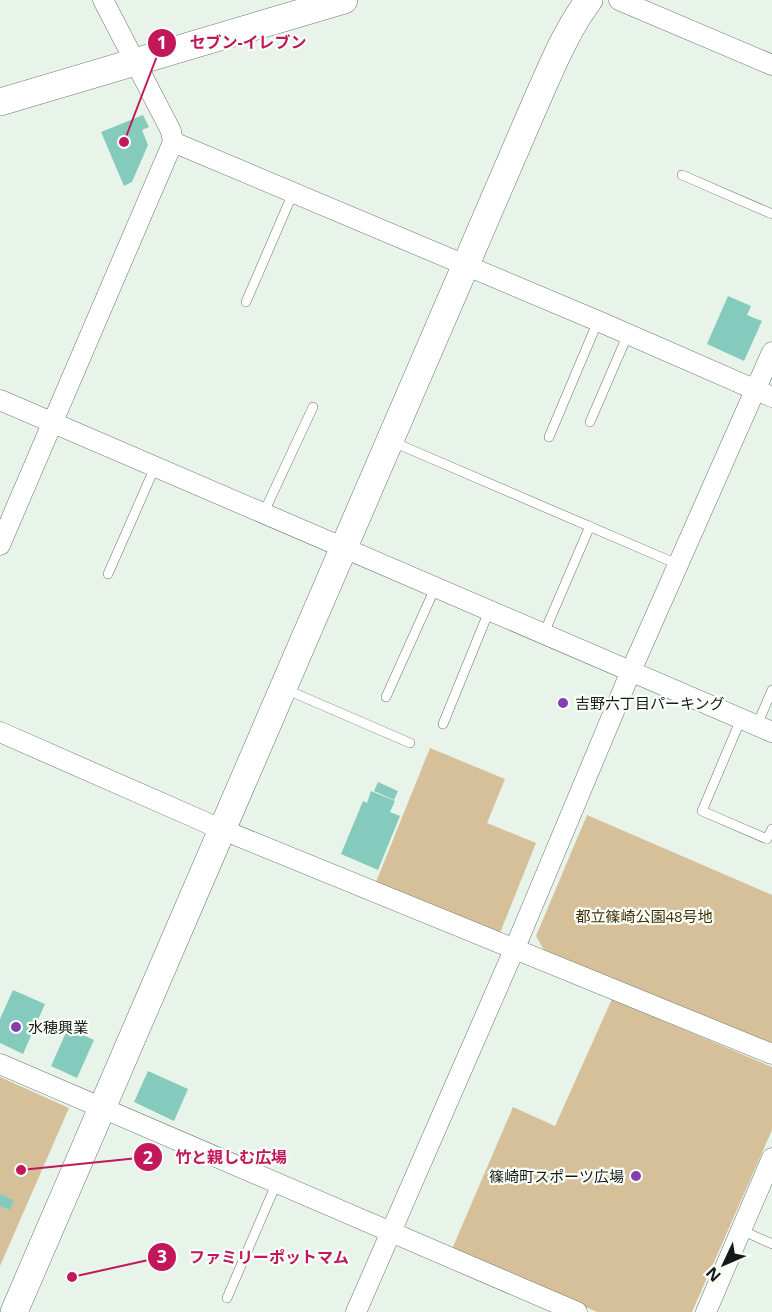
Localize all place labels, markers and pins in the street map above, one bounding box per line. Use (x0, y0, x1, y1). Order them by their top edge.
callout: セブン-イレブン (147, 26, 318, 60)
place label: 吉野六丁目パーキング (575, 693, 725, 713)
marker: 吉野六丁目パーキング (556, 696, 570, 710)
place label: 水穂興業 (28, 1017, 88, 1037)
marker: 水穂興業 (9, 1020, 23, 1034)
callout: 竹と親しむ広場 (133, 1140, 299, 1174)
place label: 篠崎町スポーツ広場 (489, 1166, 624, 1186)
marker: 篠崎町スポーツ広場 (629, 1169, 643, 1183)
callout: ファミリーポットマム (147, 1240, 361, 1274)

